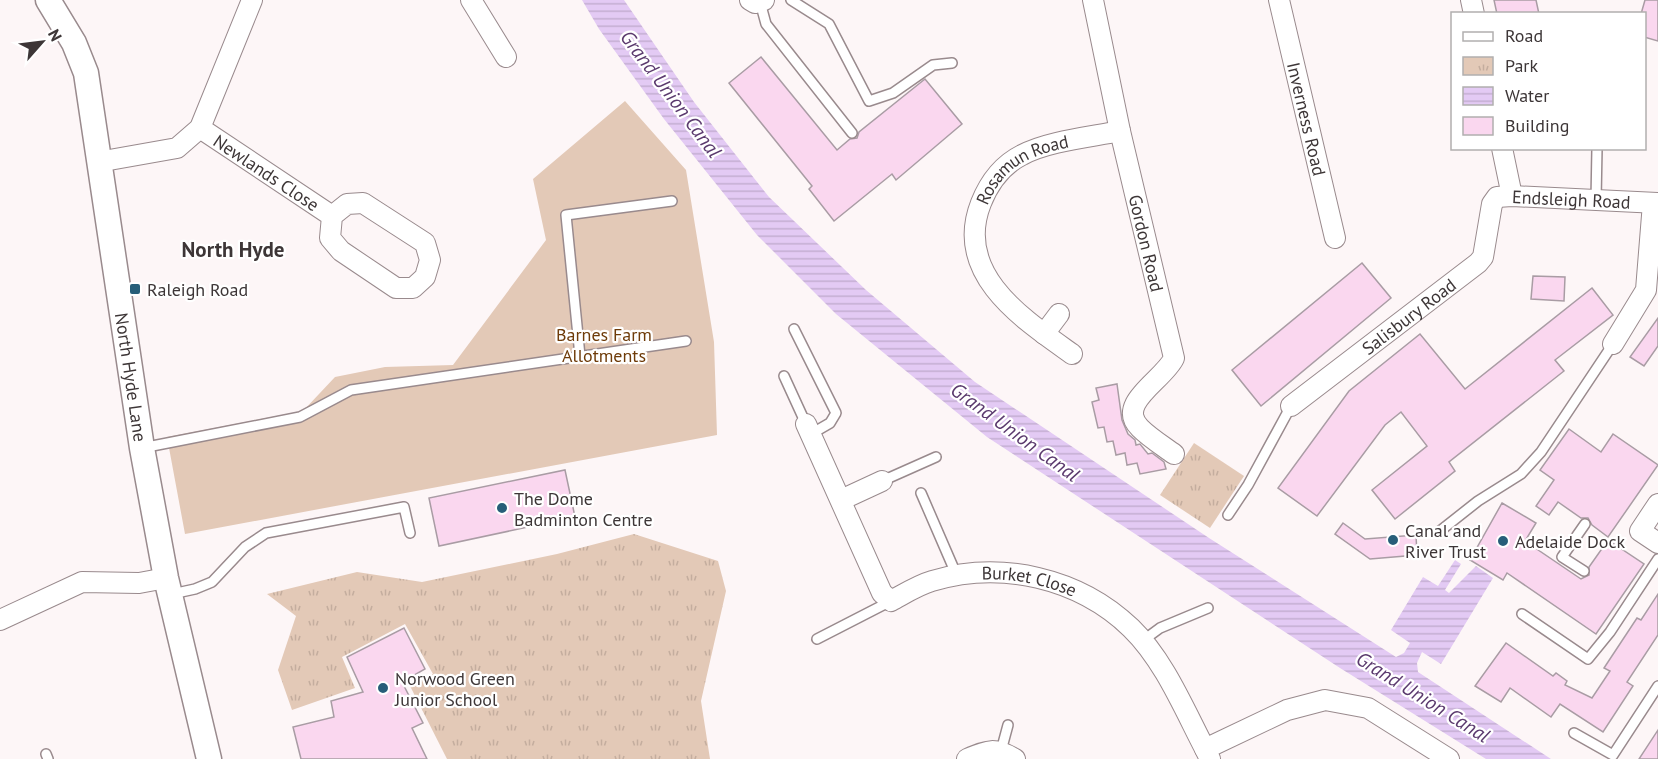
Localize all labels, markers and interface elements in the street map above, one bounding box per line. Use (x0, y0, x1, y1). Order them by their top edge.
north arrow (12, 12, 72, 72)
legend (1451, 12, 1646, 150)
text: Road (1505, 24, 1543, 47)
water label: Grand Union Canal (615, 25, 728, 163)
text: N (44, 26, 67, 44)
text: Park (1505, 54, 1538, 77)
street label: Inverness Road (1282, 60, 1331, 178)
text: Water (1505, 84, 1549, 107)
text: Building (1505, 114, 1569, 137)
street label: Newlands Close (209, 129, 324, 216)
street label: Rosamun Road (970, 129, 1070, 208)
street label: Endsleigh Road (1512, 185, 1631, 213)
street label: Gordon Road (1124, 192, 1169, 294)
district label: North Hyde (182, 236, 284, 263)
street label: Salisbury Road (1357, 273, 1460, 359)
place label: Raleigh Road (147, 278, 248, 301)
marker: Raleigh Road (128, 282, 142, 296)
street label: North Hyde Lane (110, 311, 152, 443)
park label: Barnes Farm Allotments (556, 323, 652, 367)
water label: Grand Union Canal (945, 377, 1085, 488)
place label: The Dome Badminton Centre (514, 487, 653, 531)
marker: The Dome Badminton Centre (495, 501, 509, 515)
place label: Canal and River Trust (1405, 519, 1486, 563)
place label: Adelaide Dock (1515, 530, 1626, 553)
marker: Canal and River Trust (1386, 533, 1400, 547)
marker: Adelaide Dock (1496, 534, 1510, 548)
street label: Burket Close (982, 561, 1080, 601)
water label: Grand Union Canal (1351, 645, 1495, 749)
place label: Norwood Green Junior School (394, 667, 515, 711)
marker: Norwood Green Junior School (376, 681, 390, 695)

